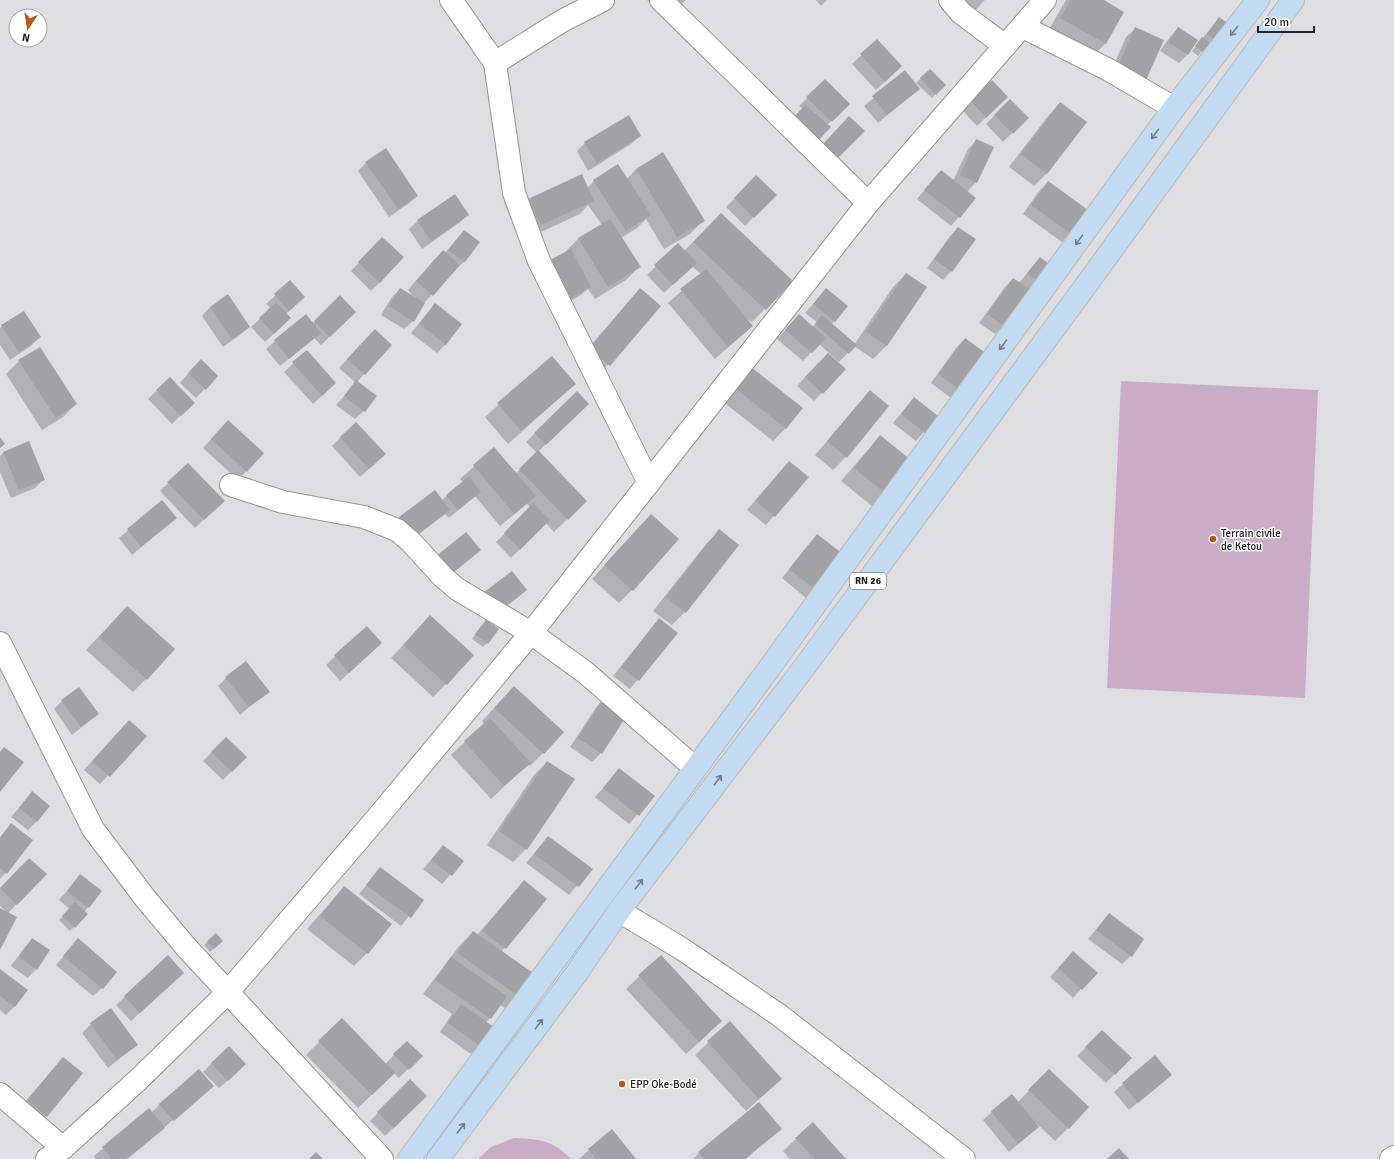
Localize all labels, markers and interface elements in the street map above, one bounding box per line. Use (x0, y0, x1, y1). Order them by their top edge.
north arrow (8, 8, 48, 48)
scale bar (1258, 8, 1314, 34)
text: 20 m (1264, 15, 1289, 30)
one-way arrow (1230, 25, 1238, 36)
text: N (21, 30, 31, 44)
one-way arrow (1151, 129, 1159, 140)
one-way arrow (1075, 234, 1083, 245)
one-way arrow (999, 339, 1007, 350)
place label: Terrain civile de Ketou (1221, 527, 1281, 553)
marker: Terrain civile de Ketou (1208, 534, 1218, 544)
road number: RN 26 (850, 573, 886, 589)
one-way arrow (714, 775, 722, 786)
one-way arrow (635, 878, 643, 889)
one-way arrow (535, 1018, 543, 1029)
place label: EPP Oke-Bodé (630, 1078, 697, 1091)
marker: EPP Oke-Bodé (617, 1079, 627, 1089)
one-way arrow (457, 1122, 465, 1133)

